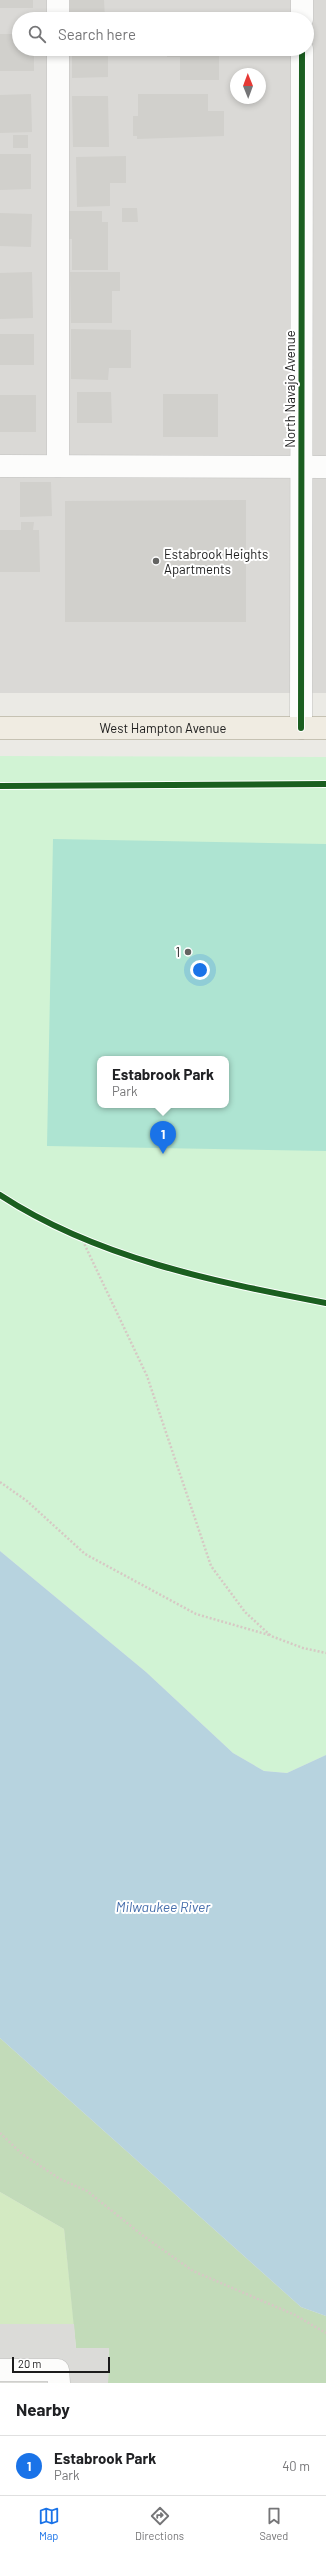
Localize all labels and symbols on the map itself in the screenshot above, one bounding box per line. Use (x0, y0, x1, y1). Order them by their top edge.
north arrow (230, 68, 266, 104)
street label: North Navajo Avenue (282, 330, 298, 448)
place label: Estabrook Heights Apartments (164, 546, 268, 577)
marker: Estabrook Heights Apartments (151, 556, 161, 566)
street label: West Hampton Avenue (100, 720, 227, 736)
place label: 1 (175, 944, 180, 960)
marker: 1 (183, 947, 193, 957)
your location (190, 960, 210, 980)
pin: 1 (150, 1121, 176, 1154)
water label: Milwaukee River (116, 1898, 211, 1915)
scale bar (12, 2355, 110, 2374)

